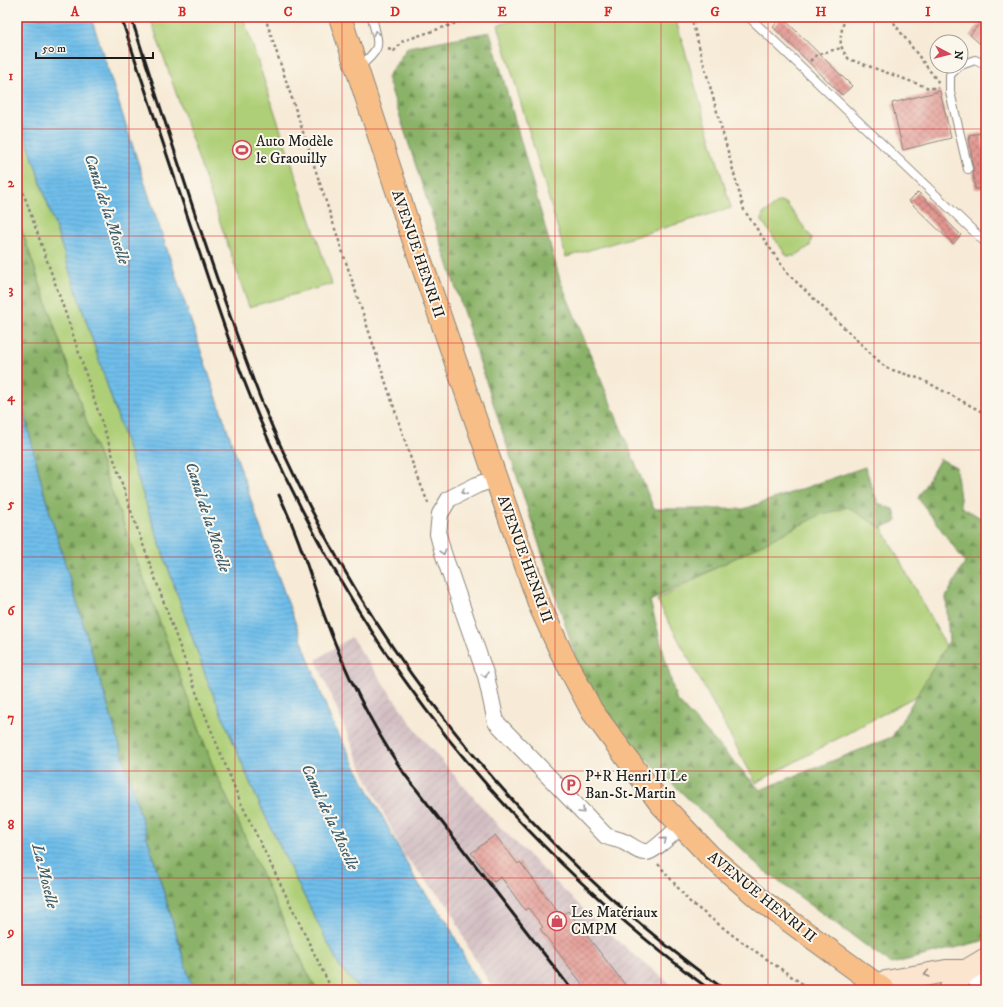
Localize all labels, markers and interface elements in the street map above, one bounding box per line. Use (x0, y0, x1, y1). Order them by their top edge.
text: A (70, 4, 80, 20)
text: B (178, 4, 186, 20)
text: C (284, 4, 293, 20)
text: D (390, 4, 400, 20)
text: E (497, 4, 507, 20)
text: F (604, 4, 613, 20)
text: G (710, 4, 720, 20)
text: H (816, 4, 827, 20)
text: I (925, 4, 931, 20)
one-way arrow (372, 30, 380, 36)
scale bar (36, 34, 153, 60)
north arrow (929, 34, 969, 74)
text: 50 m (42, 41, 66, 56)
text: N (950, 50, 965, 60)
text: 1 (9, 68, 14, 84)
place label: Auto Modèle le Graouilly (256, 132, 333, 168)
sports icon: Auto Modèle le Graouilly (231, 139, 253, 161)
water label: Canal de la Moselle (80, 151, 134, 267)
text: 2 (8, 175, 15, 191)
street label: AVENUE HENRI II (387, 187, 449, 321)
text: 3 (9, 282, 14, 298)
text: 4 (6, 389, 15, 406)
water label: Canal de la Moselle (181, 459, 235, 575)
one-way arrow (461, 487, 468, 494)
street label: AVENUE HENRI II (493, 493, 557, 625)
text: 5 (7, 496, 15, 512)
one-way arrow (438, 549, 447, 556)
text: 6 (8, 603, 16, 619)
one-way arrow (481, 672, 489, 679)
text: 7 (8, 710, 15, 726)
water label: Canal de la Moselle (297, 761, 364, 874)
place label: P+R Henri II Le Ban-St-Martin (585, 767, 687, 803)
parking icon: P+R Henri II Le Ban-St-Martin (560, 774, 582, 796)
one-way arrow (577, 806, 585, 814)
text: 8 (8, 817, 15, 833)
one-way arrow (660, 838, 667, 845)
water label: La Moselle (27, 841, 63, 911)
street label: AVENUE HENRI II (704, 847, 820, 947)
place label: Les Matériaux CMPM (571, 903, 658, 939)
shop icon: Les Matériaux CMPM (546, 910, 568, 932)
text: 9 (7, 924, 14, 940)
one-way arrow (924, 970, 931, 978)

